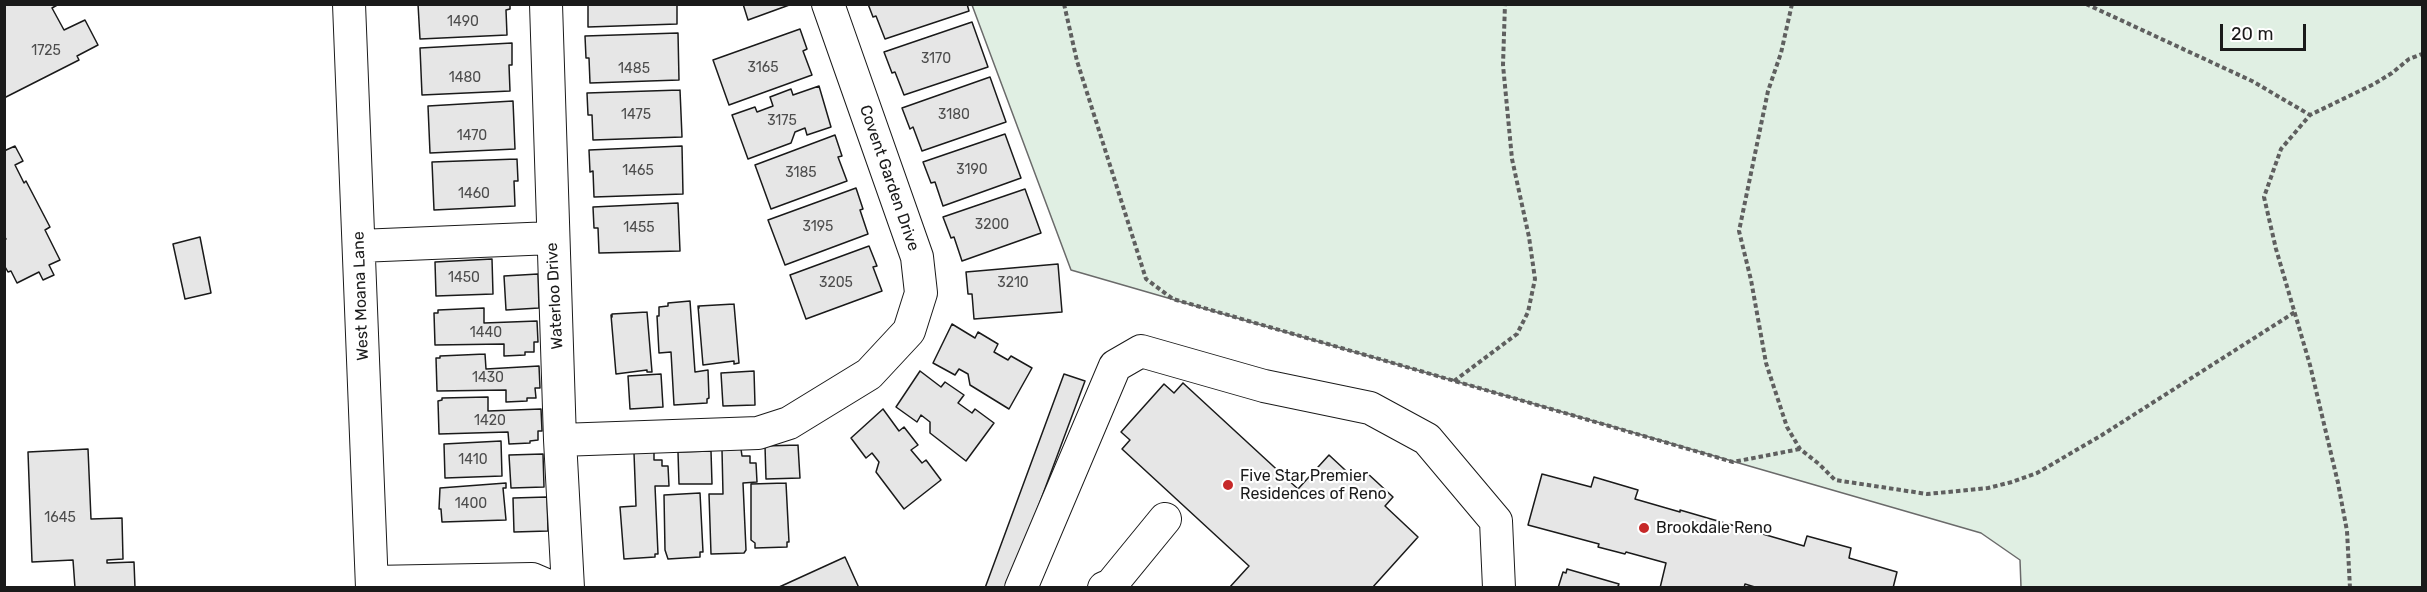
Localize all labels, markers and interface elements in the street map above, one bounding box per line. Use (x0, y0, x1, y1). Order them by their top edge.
scale bar (2223, 12, 2308, 50)
house number: 1490 (447, 14, 479, 30)
text: 20 m (2231, 23, 2273, 45)
house number: 1725 (31, 43, 61, 59)
house number: 3170 (921, 51, 951, 67)
house number: 3165 (748, 60, 778, 76)
house number: 1485 (618, 61, 650, 77)
house number: 1480 (449, 70, 481, 86)
street label: Covent Garden Drive (855, 103, 923, 253)
house number: 1475 (621, 107, 651, 123)
house number: 3180 (938, 107, 970, 123)
house number: 3175 (767, 113, 797, 129)
house number: 1470 (457, 128, 487, 144)
house number: 3190 (956, 162, 988, 178)
house number: 1465 (622, 163, 654, 179)
house number: 3185 (785, 165, 817, 181)
house number: 1460 (458, 186, 490, 202)
house number: 3200 (975, 217, 1009, 233)
house number: 3195 (803, 219, 833, 235)
house number: 1455 (623, 220, 655, 236)
street label: West Moana Lane (349, 231, 373, 361)
street label: Waterloo Drive (543, 242, 567, 350)
house number: 1450 (448, 270, 480, 286)
house number: 3205 (819, 275, 853, 291)
house number: 3210 (997, 275, 1029, 291)
house number: 1440 (470, 325, 502, 341)
house number: 1430 (472, 370, 504, 386)
house number: 1420 (474, 413, 506, 429)
house number: 1410 (458, 452, 488, 468)
place label: Five Star Premier Residences of Reno (1240, 466, 1387, 504)
marker: Five Star Premier Residences of Reno (1221, 478, 1235, 492)
house number: 1400 (455, 496, 487, 512)
house number: 1645 (44, 510, 76, 526)
place label: Brookdale Reno (1656, 518, 1772, 538)
marker: Brookdale Reno (1637, 521, 1651, 535)

